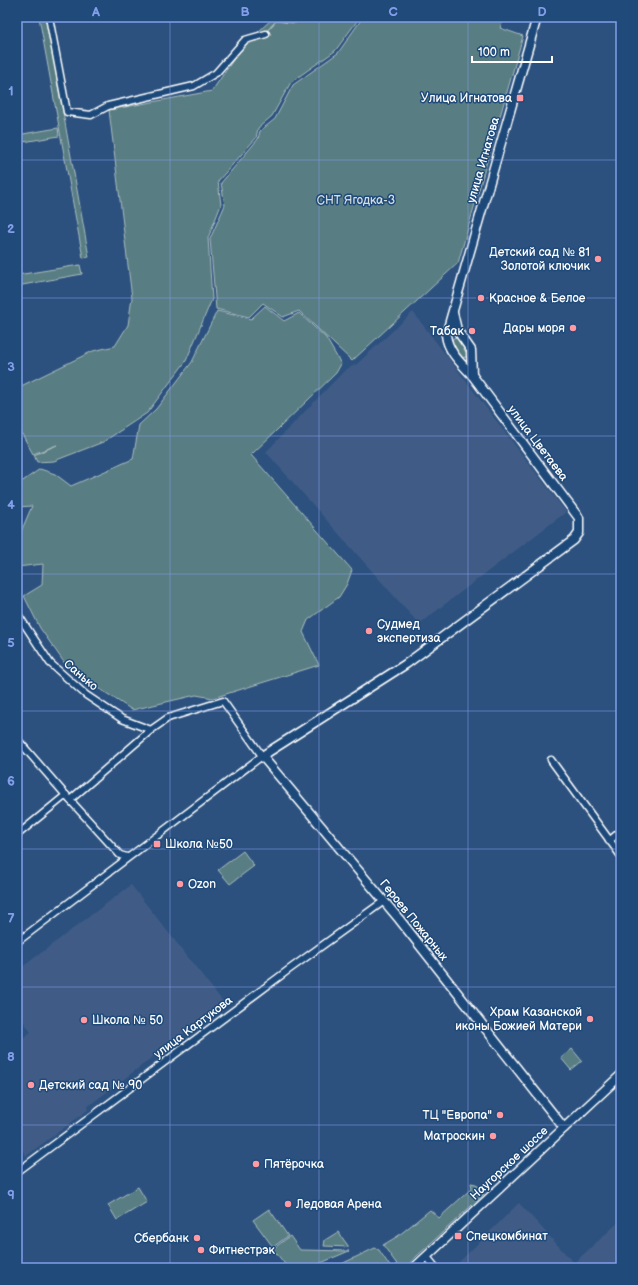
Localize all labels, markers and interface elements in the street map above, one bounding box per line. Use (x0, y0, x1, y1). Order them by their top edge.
text: A (91, 4, 100, 20)
text: B (240, 4, 250, 20)
text: C (388, 4, 398, 20)
text: D (537, 4, 547, 20)
scale bar (472, 38, 552, 64)
text: 100 m (478, 45, 510, 60)
text: 1 (8, 83, 14, 99)
place label: Улица Игнатова (421, 91, 512, 106)
marker: Улица Игнатова (515, 93, 525, 103)
street label: улица Игнатова (464, 115, 503, 205)
park label: СНТ Ягодка-3 (317, 193, 395, 208)
text: 2 (7, 221, 15, 237)
place label: Детский сад № 81 Золотой ключик (489, 245, 591, 274)
marker: Детский сад № 81 Золотой ключик (593, 254, 603, 264)
place label: Красное & Белое (489, 291, 586, 306)
marker: Красное & Белое (476, 293, 486, 303)
place label: Дары моря (503, 321, 565, 336)
marker: Дары моря (568, 323, 578, 333)
place label: Табак (430, 324, 465, 339)
marker: Табак (467, 326, 477, 336)
text: 3 (7, 359, 15, 375)
street label: улица Цветаева (504, 402, 571, 484)
text: 4 (7, 497, 15, 513)
place label: Судмед экспертиза (377, 617, 441, 646)
marker: Судмед экспертиза (364, 626, 374, 636)
text: 5 (7, 635, 15, 651)
street label: Санько (60, 657, 101, 694)
text: 6 (7, 773, 15, 789)
place label: Школа №50 (165, 837, 233, 852)
marker: Школа №50 (152, 839, 162, 849)
place label: Ozon (188, 877, 216, 892)
street label: Героев Пожарных (376, 877, 451, 965)
marker: Ozon (175, 879, 185, 889)
text: 7 (7, 911, 15, 927)
street label: улица Картукова (151, 993, 236, 1062)
place label: Храм Казанской иконы Божией Матери (455, 1005, 582, 1034)
place label: Школа № 50 (92, 1013, 163, 1028)
marker: Храм Казанской иконы Божией Матери (585, 1014, 595, 1024)
marker: Школа № 50 (79, 1015, 89, 1025)
text: 8 (7, 1049, 15, 1065)
place label: Детский сад № 90 (39, 1078, 142, 1093)
marker: Детский сад № 90 (26, 1080, 36, 1090)
place label: ТЦ "Европа" (422, 1108, 492, 1123)
marker: ТЦ "Европа" (495, 1110, 505, 1120)
street label: Наугорское шоссе (467, 1123, 552, 1203)
place label: Матроскин (423, 1129, 485, 1144)
marker: Матроскин (488, 1131, 498, 1141)
place label: Пятёрочка (264, 1157, 324, 1172)
marker: Пятёрочка (251, 1159, 261, 1169)
text: 9 (7, 1187, 15, 1203)
place label: Ледовая Арена (295, 1197, 382, 1212)
marker: Ледовая Арена (283, 1199, 293, 1209)
place label: Спецкомбинат (466, 1229, 548, 1244)
place label: Сбербанк (134, 1231, 190, 1246)
marker: Спецкомбинат (453, 1231, 463, 1241)
marker: Сбербанк (192, 1233, 202, 1243)
place label: Фитнестрэк (209, 1243, 275, 1258)
marker: Фитнестрэк (196, 1245, 206, 1255)

